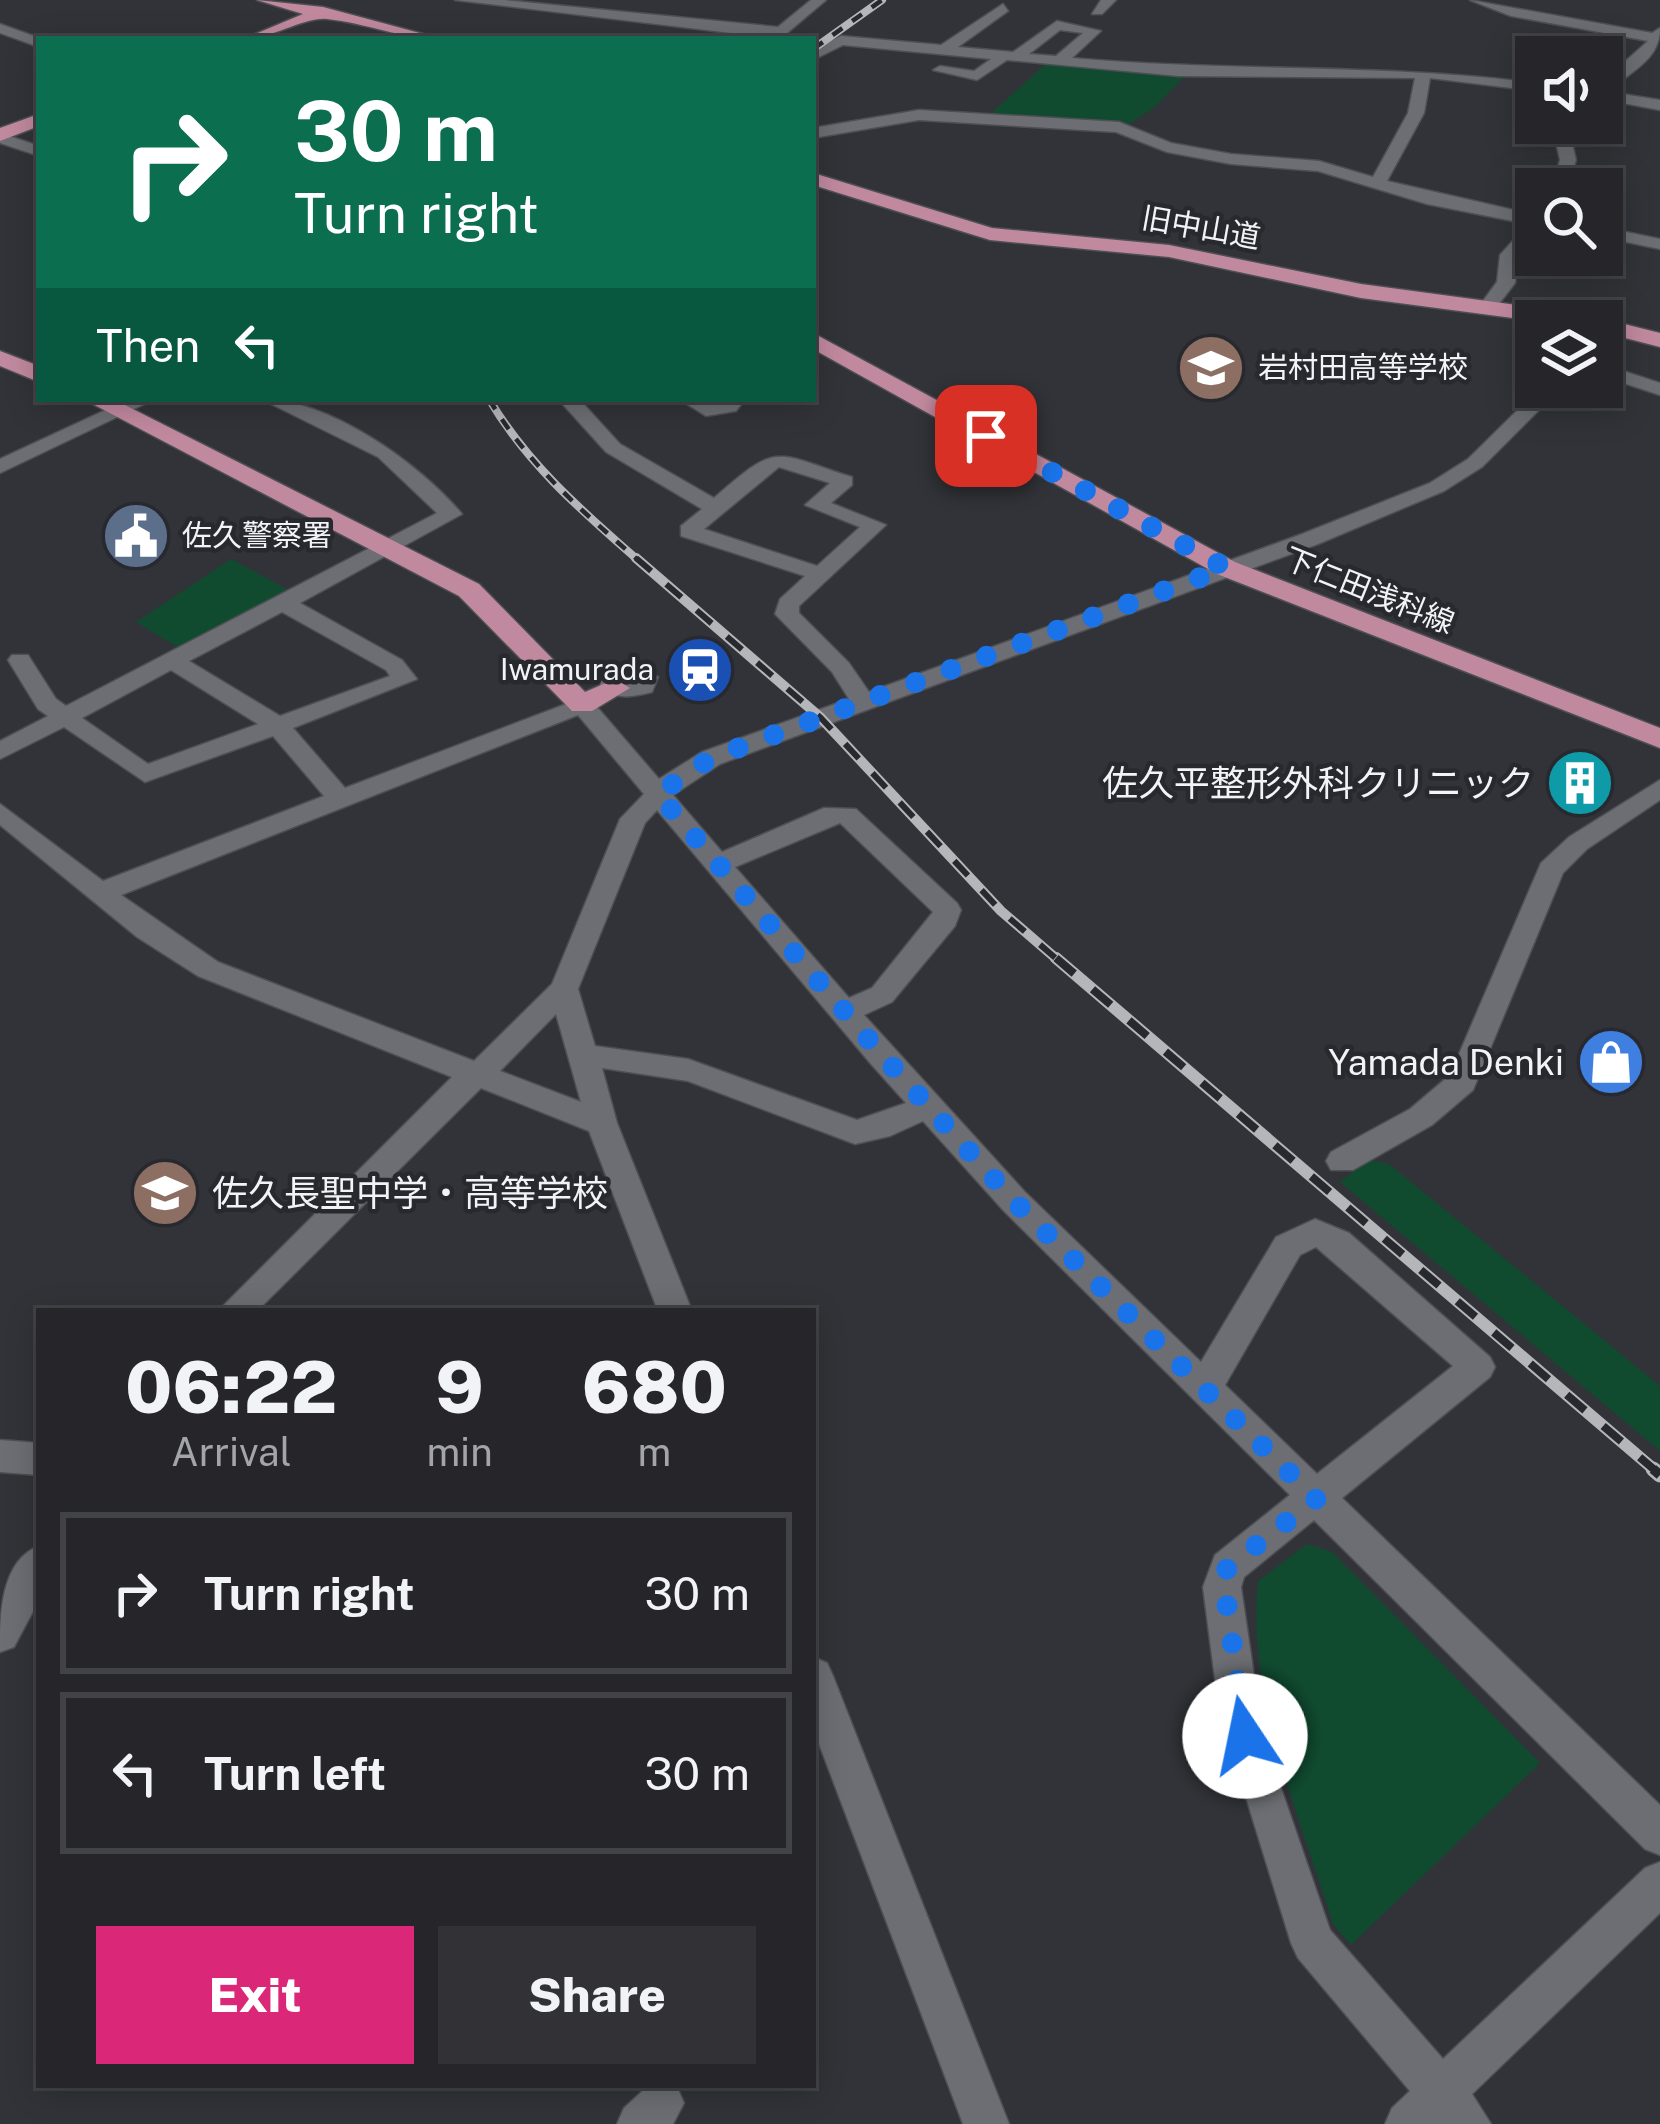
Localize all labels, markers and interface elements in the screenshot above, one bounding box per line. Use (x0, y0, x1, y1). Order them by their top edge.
map controls (1515, 36, 1623, 408)
button: sound (1515, 36, 1623, 144)
text: 30 m (294, 81, 498, 180)
icon: right (96, 84, 252, 240)
button: search (1515, 168, 1623, 276)
text: Turn right (294, 182, 539, 245)
street label: 旧中山道 (1139, 199, 1263, 255)
button: layers (1515, 300, 1623, 408)
icon: left (224, 312, 290, 378)
text: Then (96, 319, 200, 372)
school or university icon: 岩村田高等学校 (1176, 333, 1246, 403)
place label: 岩村田高等学校 (1258, 349, 1468, 385)
pin (935, 385, 1037, 487)
icon: arrive (953, 403, 1019, 469)
public building icon: 佐久警察署 (101, 501, 171, 571)
place label: 佐久警察署 (182, 517, 332, 553)
street label: 下仁田浅科線 (1279, 540, 1460, 640)
station icon: Iwamurada (665, 635, 735, 705)
place label: Iwamurada (500, 651, 654, 687)
building icon: 佐久平整形外科クリニック (1545, 748, 1615, 818)
place label: 佐久平整形外科クリニック (1102, 762, 1534, 804)
shop icon: Yamada Denki (1576, 1027, 1646, 1097)
place label: Yamada Denki (1328, 1041, 1564, 1083)
school or university icon: 佐久長聖中学・高等学校 (130, 1158, 200, 1228)
place label: 佐久長聖中学・高等学校 (212, 1172, 608, 1214)
text: 06:22 (125, 1345, 338, 1429)
text: 9 (435, 1345, 484, 1429)
text: 680 (582, 1345, 727, 1429)
text: Arrival (171, 1429, 292, 1475)
text: min (427, 1429, 493, 1475)
text: m (637, 1429, 671, 1475)
icon: right (102, 1560, 168, 1626)
text: Turn right (204, 1567, 415, 1620)
text: 30 m (645, 1567, 750, 1620)
position arrow (1182, 1673, 1308, 1799)
icon: left (102, 1740, 168, 1806)
text: Turn left (204, 1747, 386, 1800)
text: 30 m (645, 1747, 750, 1800)
button: Exit (96, 1926, 414, 2064)
button: Share (438, 1926, 756, 2064)

